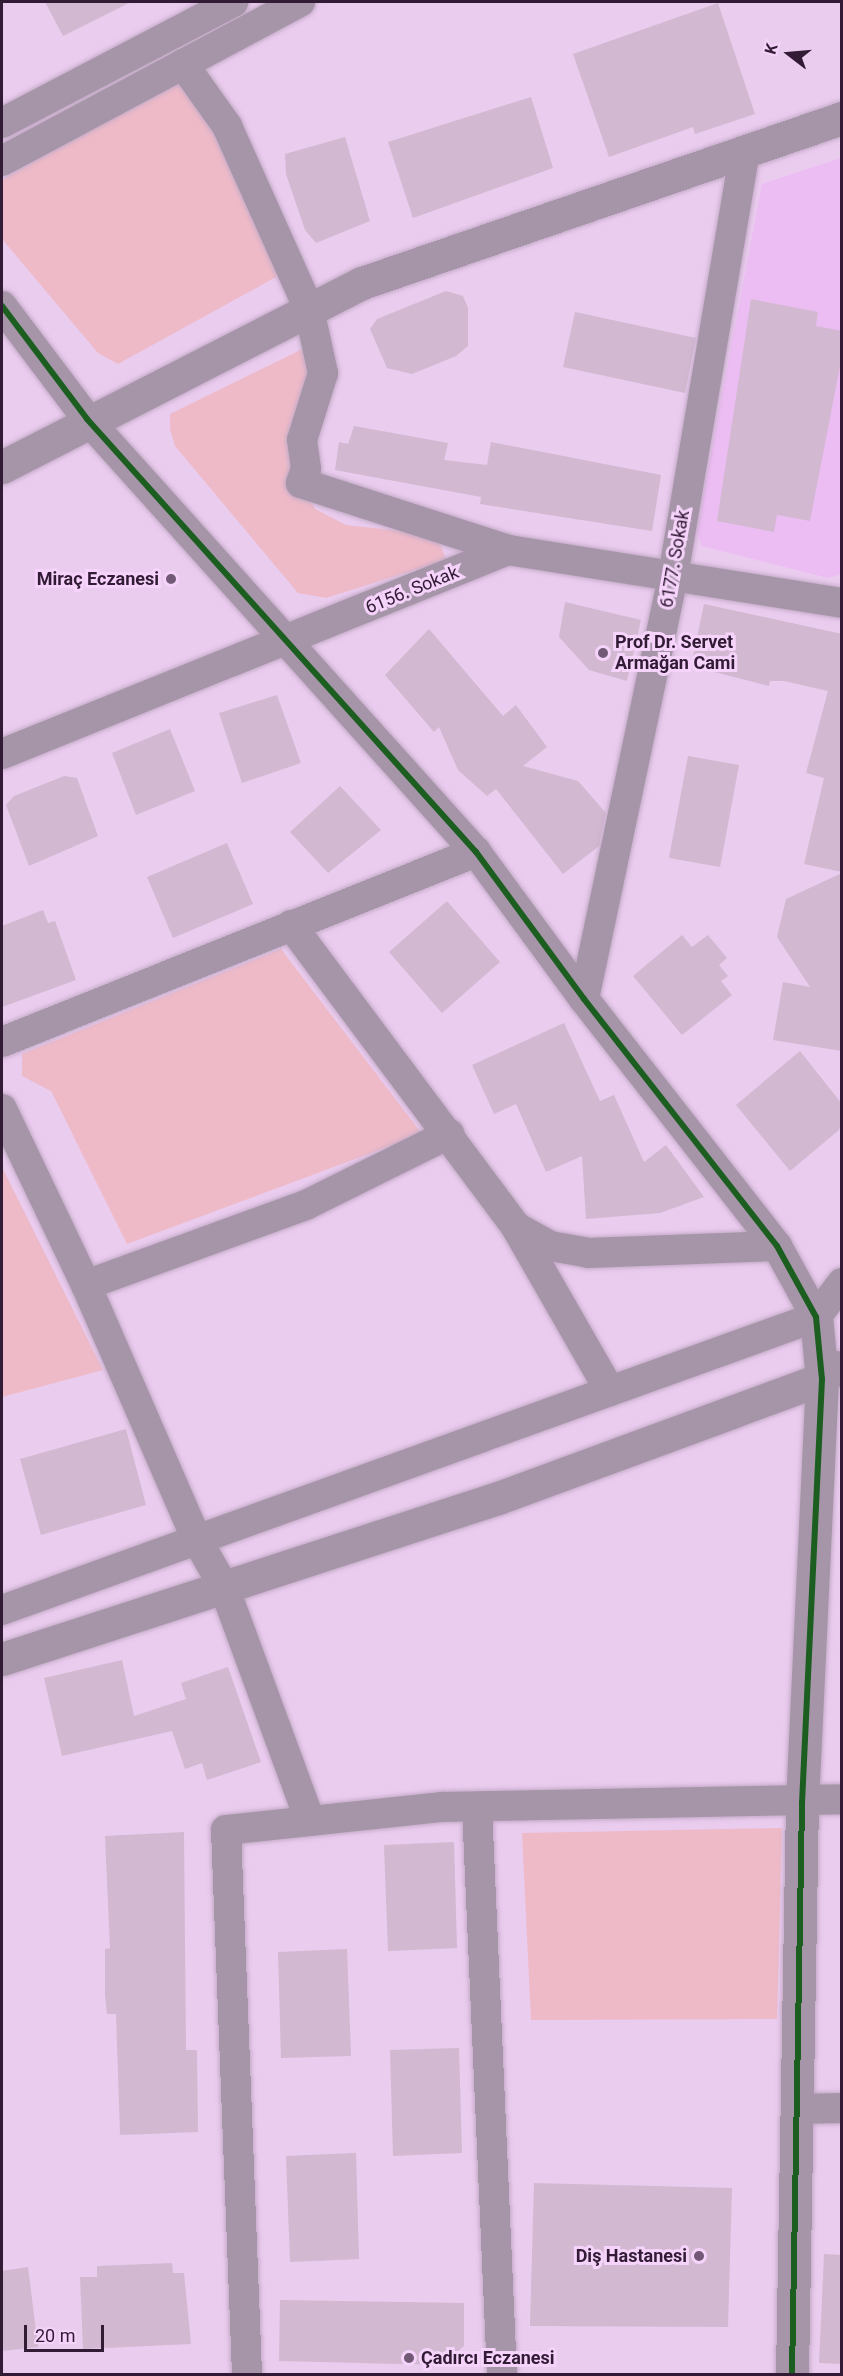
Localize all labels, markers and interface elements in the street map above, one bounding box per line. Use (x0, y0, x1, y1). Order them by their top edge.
north arrow (759, 24, 819, 84)
text: K (761, 41, 782, 56)
street label: 6177. Sokak (656, 509, 694, 609)
street label: 6156. Sokak (362, 562, 462, 618)
place label: Miraç Eczanesi (37, 568, 159, 590)
marker: Miraç Eczanesi (164, 572, 178, 586)
place label: Prof Dr. Servet Armağan Cami (615, 632, 735, 674)
marker: Prof Dr. Servet Armağan Cami (596, 646, 610, 660)
place label: Diş Hastanesi (576, 2245, 687, 2267)
marker: Diş Hastanesi (692, 2249, 706, 2263)
scale bar (27, 2313, 106, 2351)
text: 20 m (35, 2325, 75, 2346)
place label: Çadırcı Eczanesi (421, 2347, 555, 2369)
marker: Çadırcı Eczanesi (402, 2351, 416, 2365)

